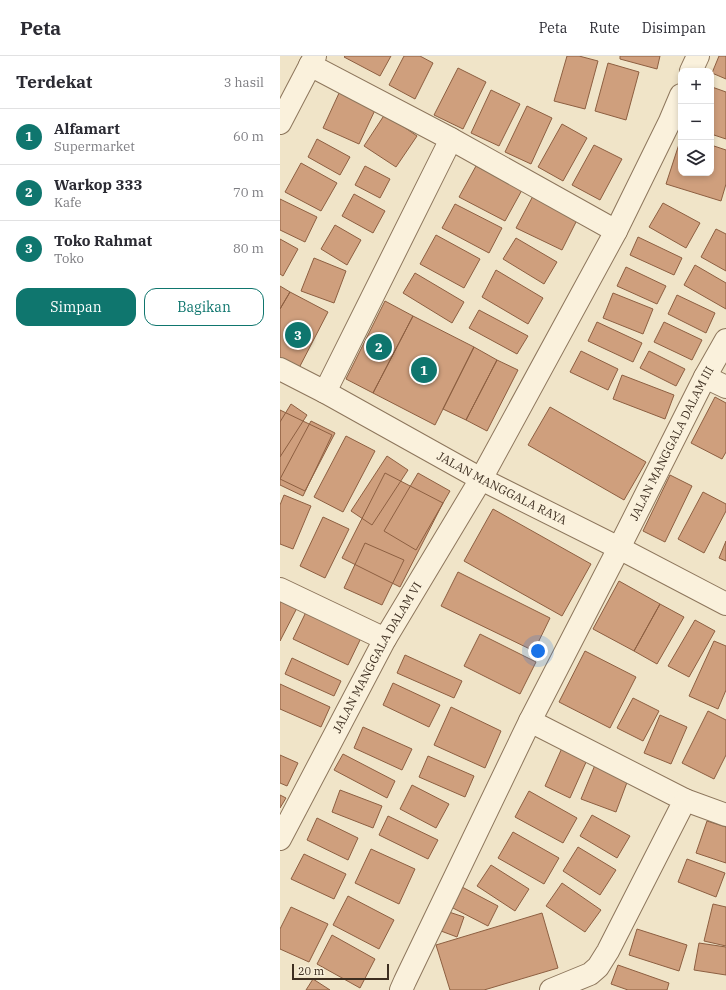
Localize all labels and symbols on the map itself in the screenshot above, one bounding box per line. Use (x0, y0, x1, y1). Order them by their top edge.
pin: 3 (285, 320, 311, 350)
pin: 2 (366, 332, 392, 362)
pin: 1 (411, 355, 437, 385)
street label: JALAN MANGGALA DALAM III (626, 363, 717, 523)
street label: JALAN MANGGALA RAYA (435, 448, 570, 528)
street label: JALAN MANGGALA DALAM VI (329, 579, 425, 735)
your location (528, 641, 548, 661)
scale bar (292, 962, 389, 981)

